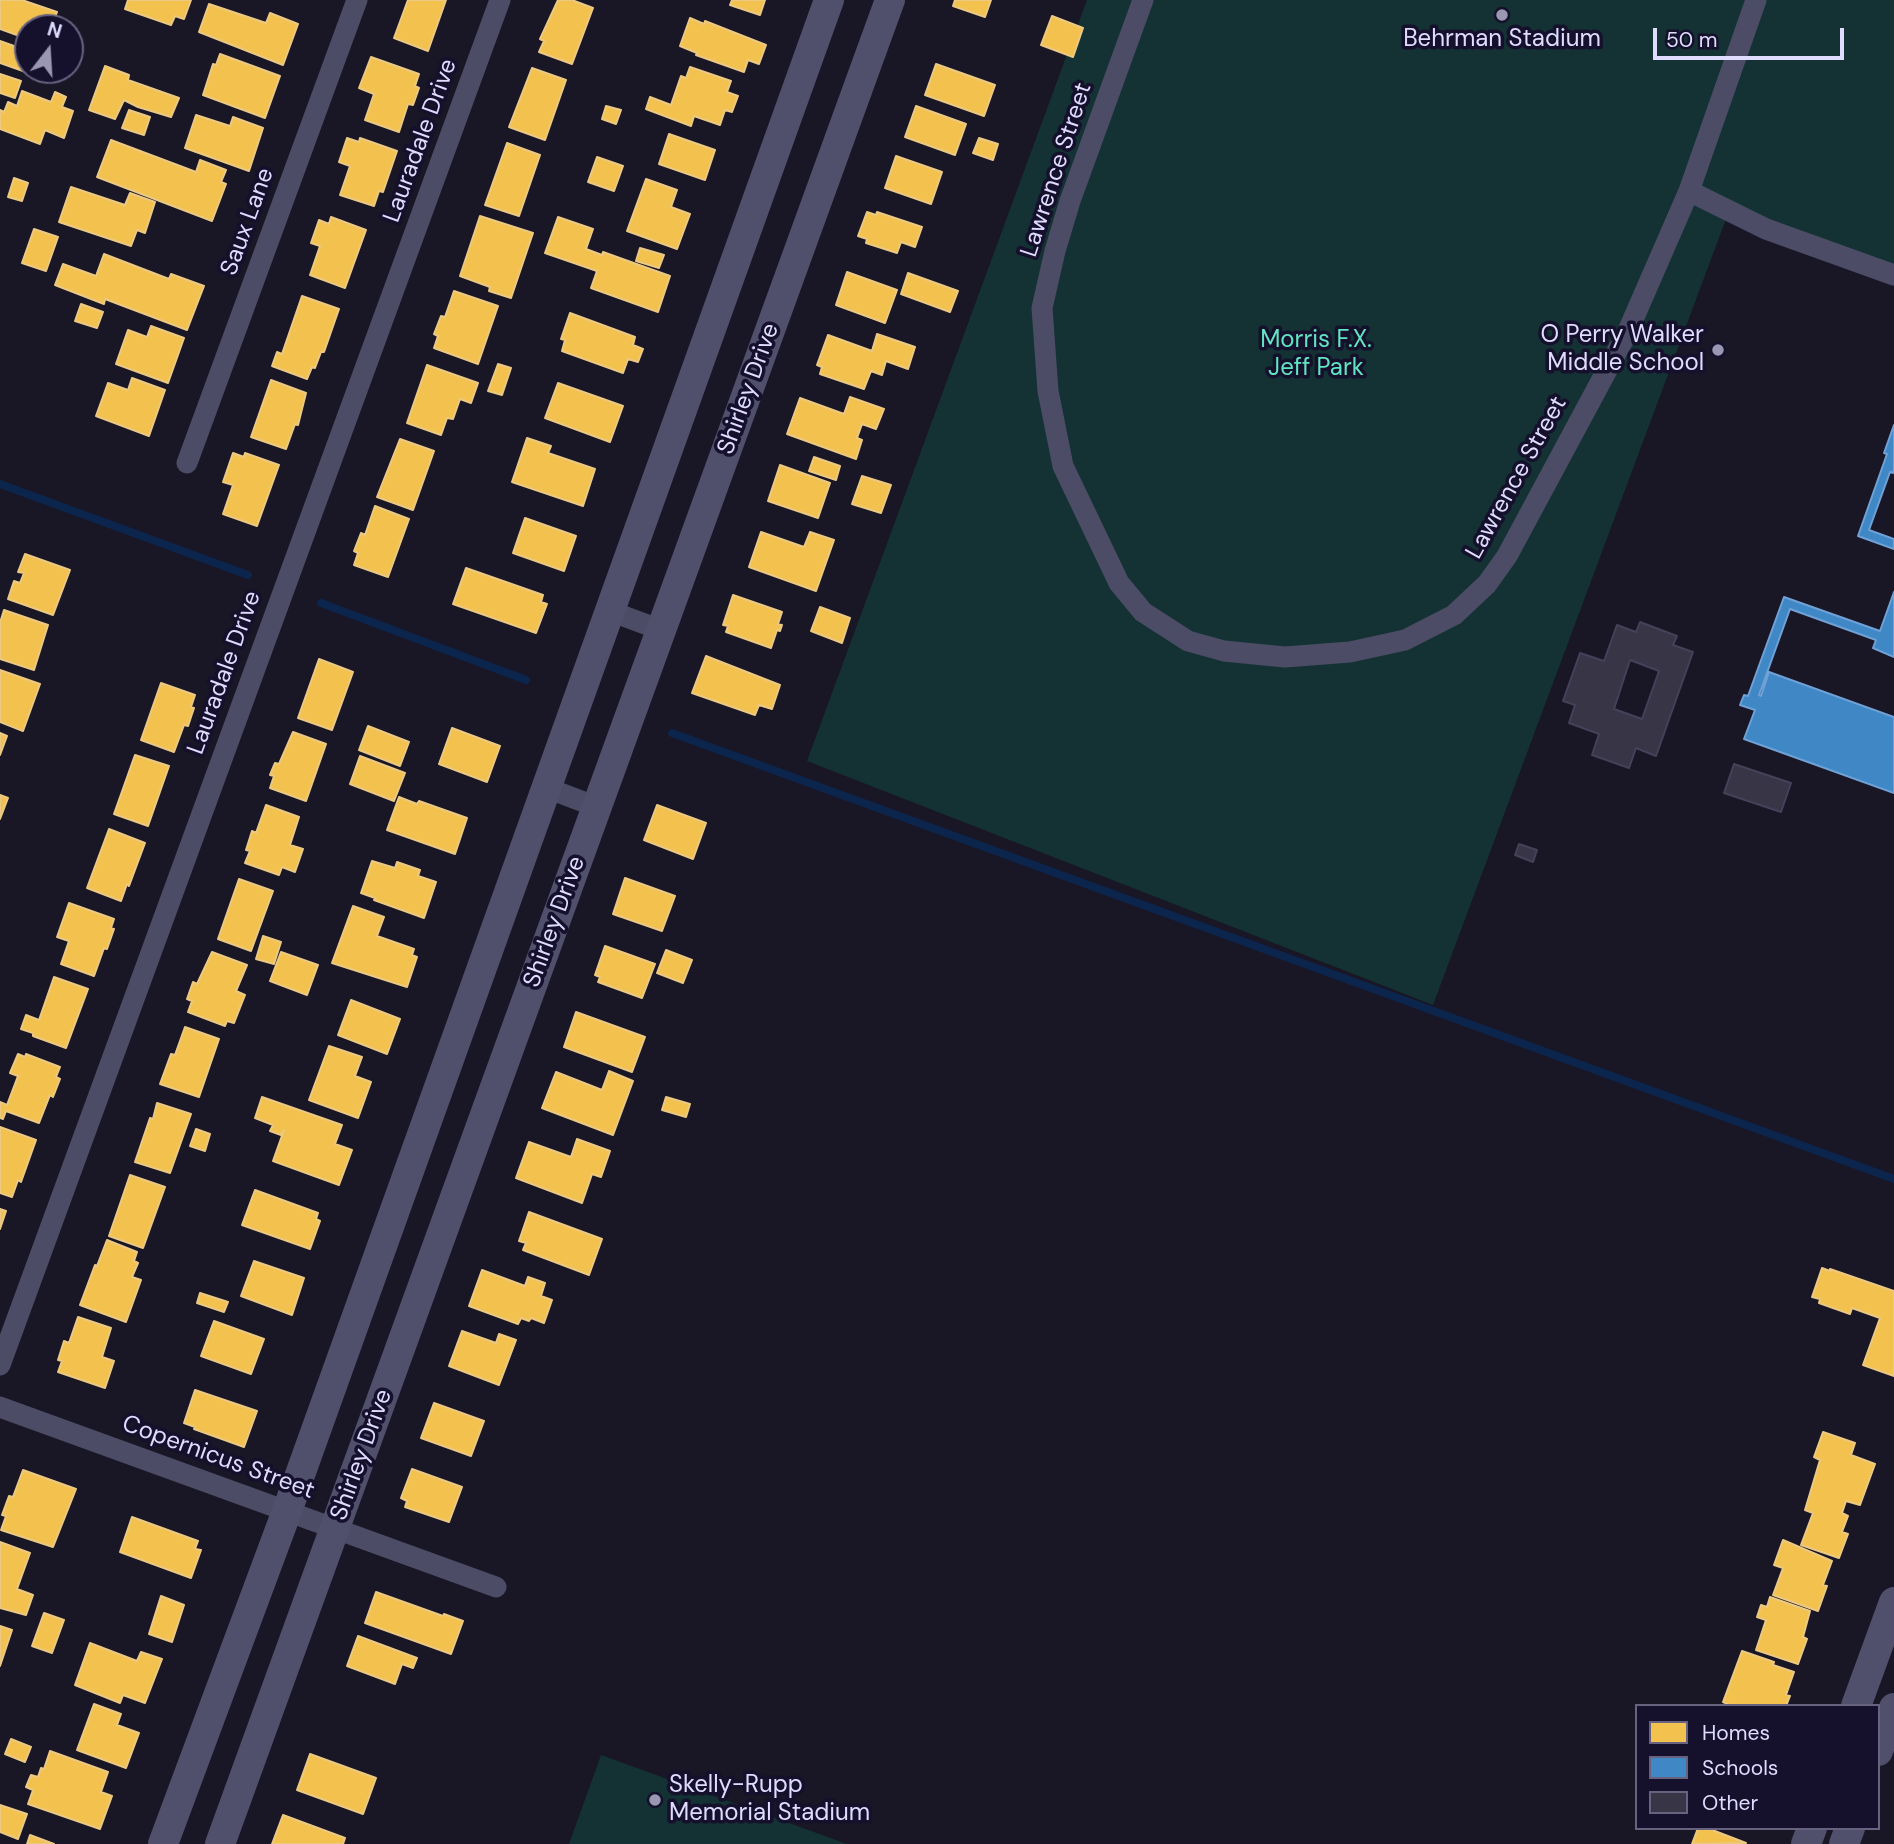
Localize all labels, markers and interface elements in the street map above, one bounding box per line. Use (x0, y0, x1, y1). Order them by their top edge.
marker: Behrman Stadium (1494, 7, 1510, 23)
north arrow (14, 14, 84, 84)
scale bar (1656, 14, 1847, 58)
text: N (44, 16, 65, 44)
place label: Behrman Stadium (1403, 26, 1601, 54)
text: 50 m (1666, 26, 1717, 54)
street label: Lauradale Drive (378, 55, 464, 227)
street label: Lawrence Street (1015, 79, 1099, 261)
street label: Saux Lane (215, 164, 281, 280)
street label: Shirley Drive (712, 320, 786, 458)
place label: O Perry Walker Middle School (1540, 322, 1704, 378)
park label: Morris F.X. Jeff Park (1260, 327, 1372, 383)
marker: O Perry Walker Middle School (1710, 342, 1726, 358)
street label: Lawrence Street (1460, 392, 1574, 564)
street label: Lauradale Drive (182, 587, 268, 759)
street label: Shirley Drive (518, 853, 592, 991)
street label: Shirley Drive (325, 1386, 399, 1524)
street label: Copernicus Street (118, 1410, 318, 1506)
legend (1635, 1704, 1880, 1830)
text: Homes (1702, 1719, 1770, 1747)
text: Schools (1702, 1754, 1778, 1782)
place label: Skelly-Rupp Memorial Stadium (669, 1772, 870, 1828)
text: Other (1702, 1789, 1758, 1817)
marker: Skelly-Rupp Memorial Stadium (647, 1792, 663, 1808)

